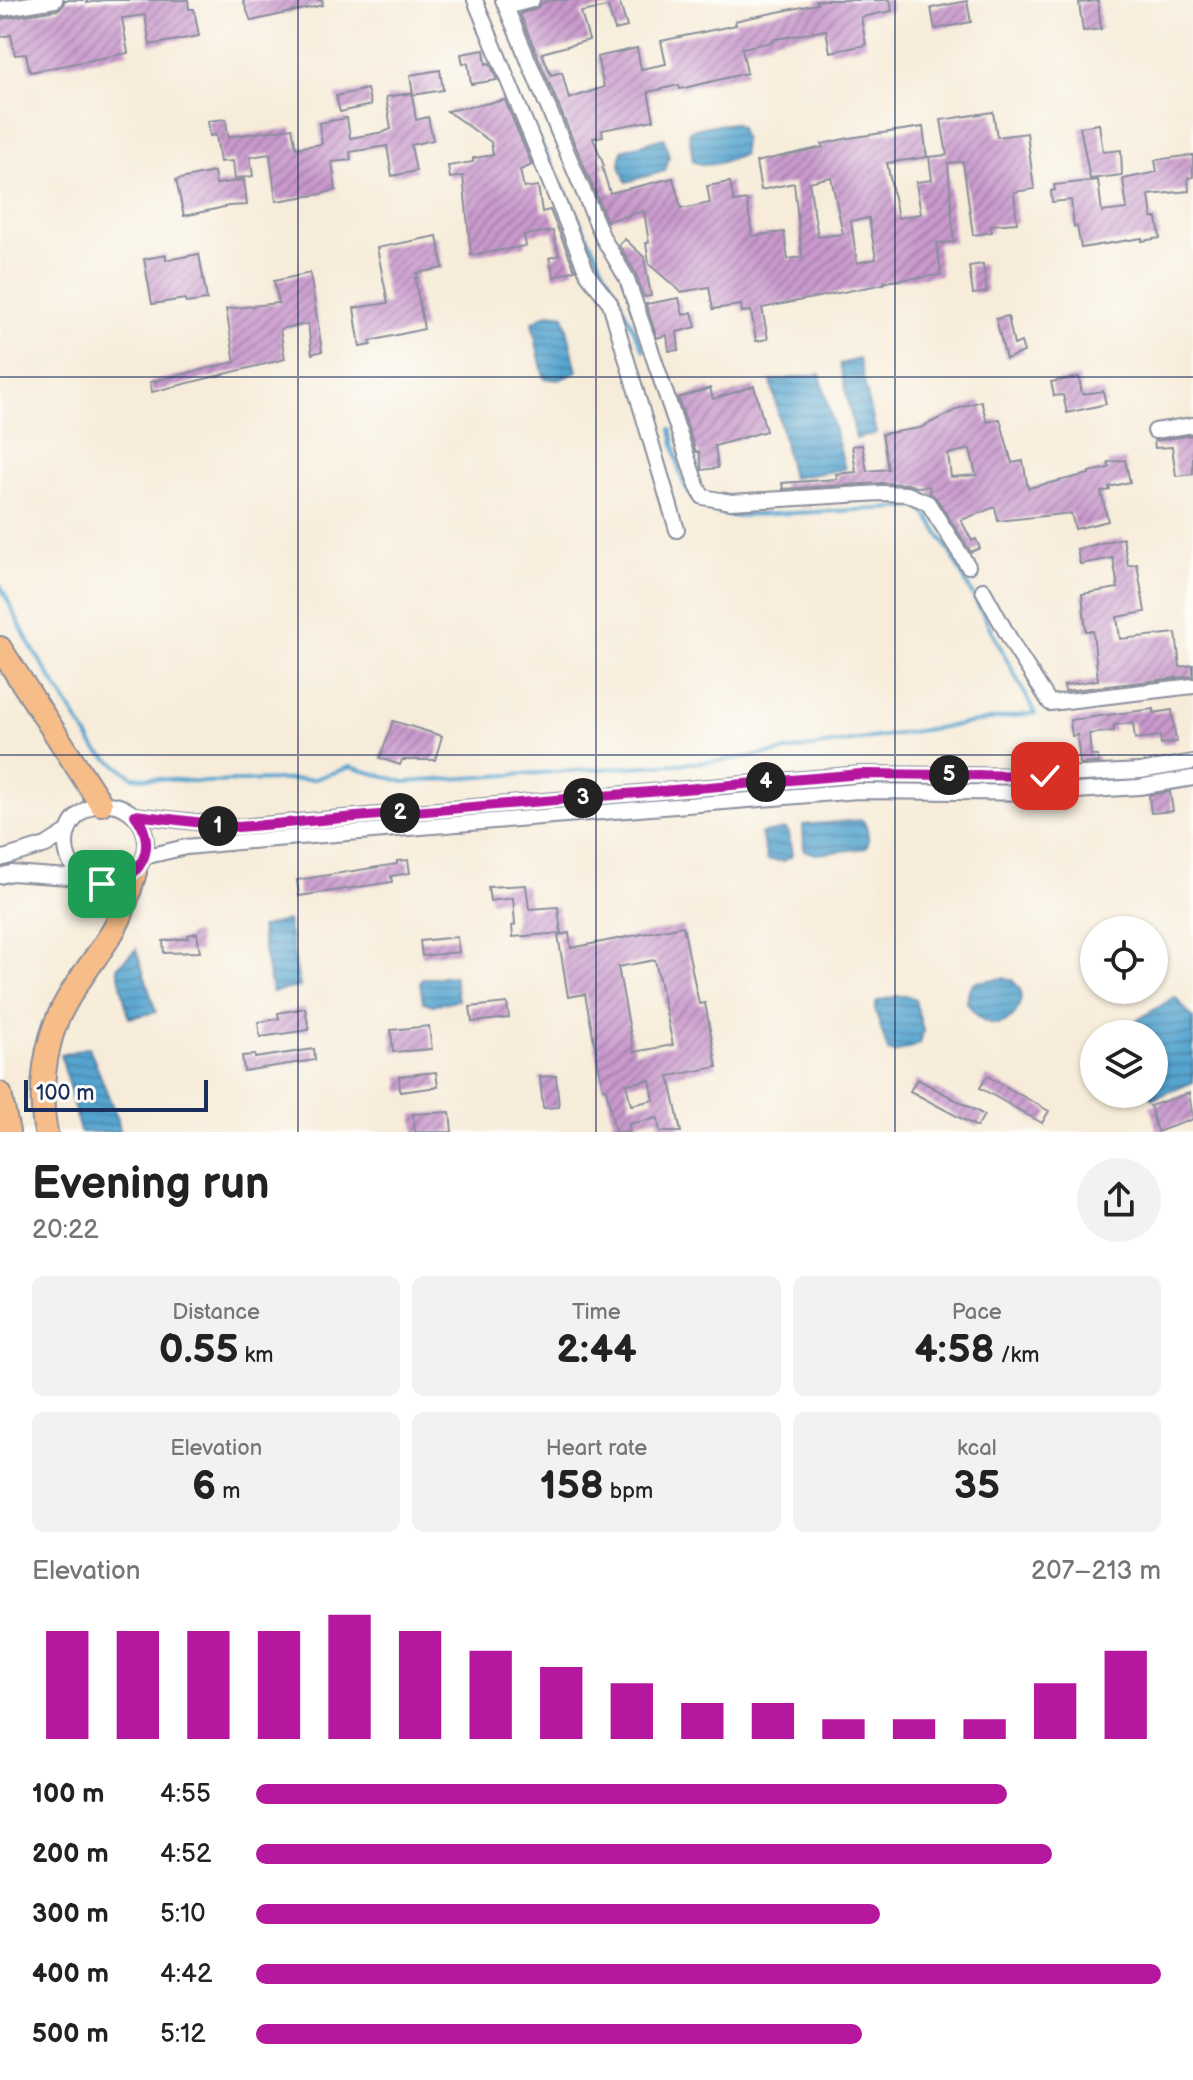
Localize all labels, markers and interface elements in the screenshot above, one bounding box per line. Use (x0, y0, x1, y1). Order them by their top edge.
pin (1011, 742, 1079, 810)
icon: check (1023, 754, 1067, 798)
pin: 5 (929, 755, 969, 795)
text: 5 (943, 761, 955, 788)
pin: 4 (746, 762, 786, 802)
text: 4 (760, 768, 772, 795)
pin: 3 (563, 778, 603, 818)
text: 3 (577, 784, 589, 811)
pin: 2 (380, 793, 420, 833)
text: 2 (393, 799, 407, 826)
pin: 1 (198, 806, 238, 846)
text: 1 (213, 812, 223, 839)
pin (68, 850, 136, 918)
icon: arrive (80, 862, 124, 906)
map controls (1080, 916, 1168, 1108)
button: locate (1080, 916, 1168, 1004)
button: layers (1080, 1020, 1168, 1108)
scale bar (24, 1076, 208, 1112)
text: 100 m (36, 1080, 95, 1107)
text: Evening run (32, 1158, 269, 1211)
button: share (1077, 1158, 1161, 1242)
text: 20:22 (32, 1215, 99, 1246)
text: Distance (172, 1299, 260, 1326)
text: Time (572, 1299, 621, 1326)
text: Pace (952, 1299, 1002, 1326)
text: 0.55 (159, 1326, 239, 1374)
text: 2:44 (556, 1326, 637, 1374)
text: 4:58 (914, 1326, 995, 1374)
text: km (239, 1342, 274, 1369)
text: /km (995, 1342, 1039, 1369)
text: Elevation (170, 1435, 262, 1462)
text: Heart rate (546, 1435, 647, 1462)
text: kcal (957, 1435, 997, 1462)
text: 6 (192, 1462, 216, 1510)
text: 158 (540, 1462, 604, 1510)
text: 35 (954, 1462, 1000, 1510)
text: m (216, 1478, 240, 1505)
text: bpm (604, 1478, 653, 1505)
text: Elevation (32, 1556, 140, 1587)
text: 207–213 m (1031, 1556, 1161, 1587)
text: 100 m (32, 1779, 105, 1810)
text: 4:55 (160, 1779, 211, 1810)
text: 200 m (32, 1839, 109, 1870)
text: 4:52 (160, 1839, 211, 1870)
text: 300 m (32, 1899, 109, 1930)
text: 5:10 (160, 1899, 206, 1930)
text: 400 m (32, 1959, 109, 1990)
text: 4:42 (160, 1959, 212, 1990)
text: 500 m (32, 2019, 109, 2050)
text: 5:12 (160, 2019, 206, 2050)

